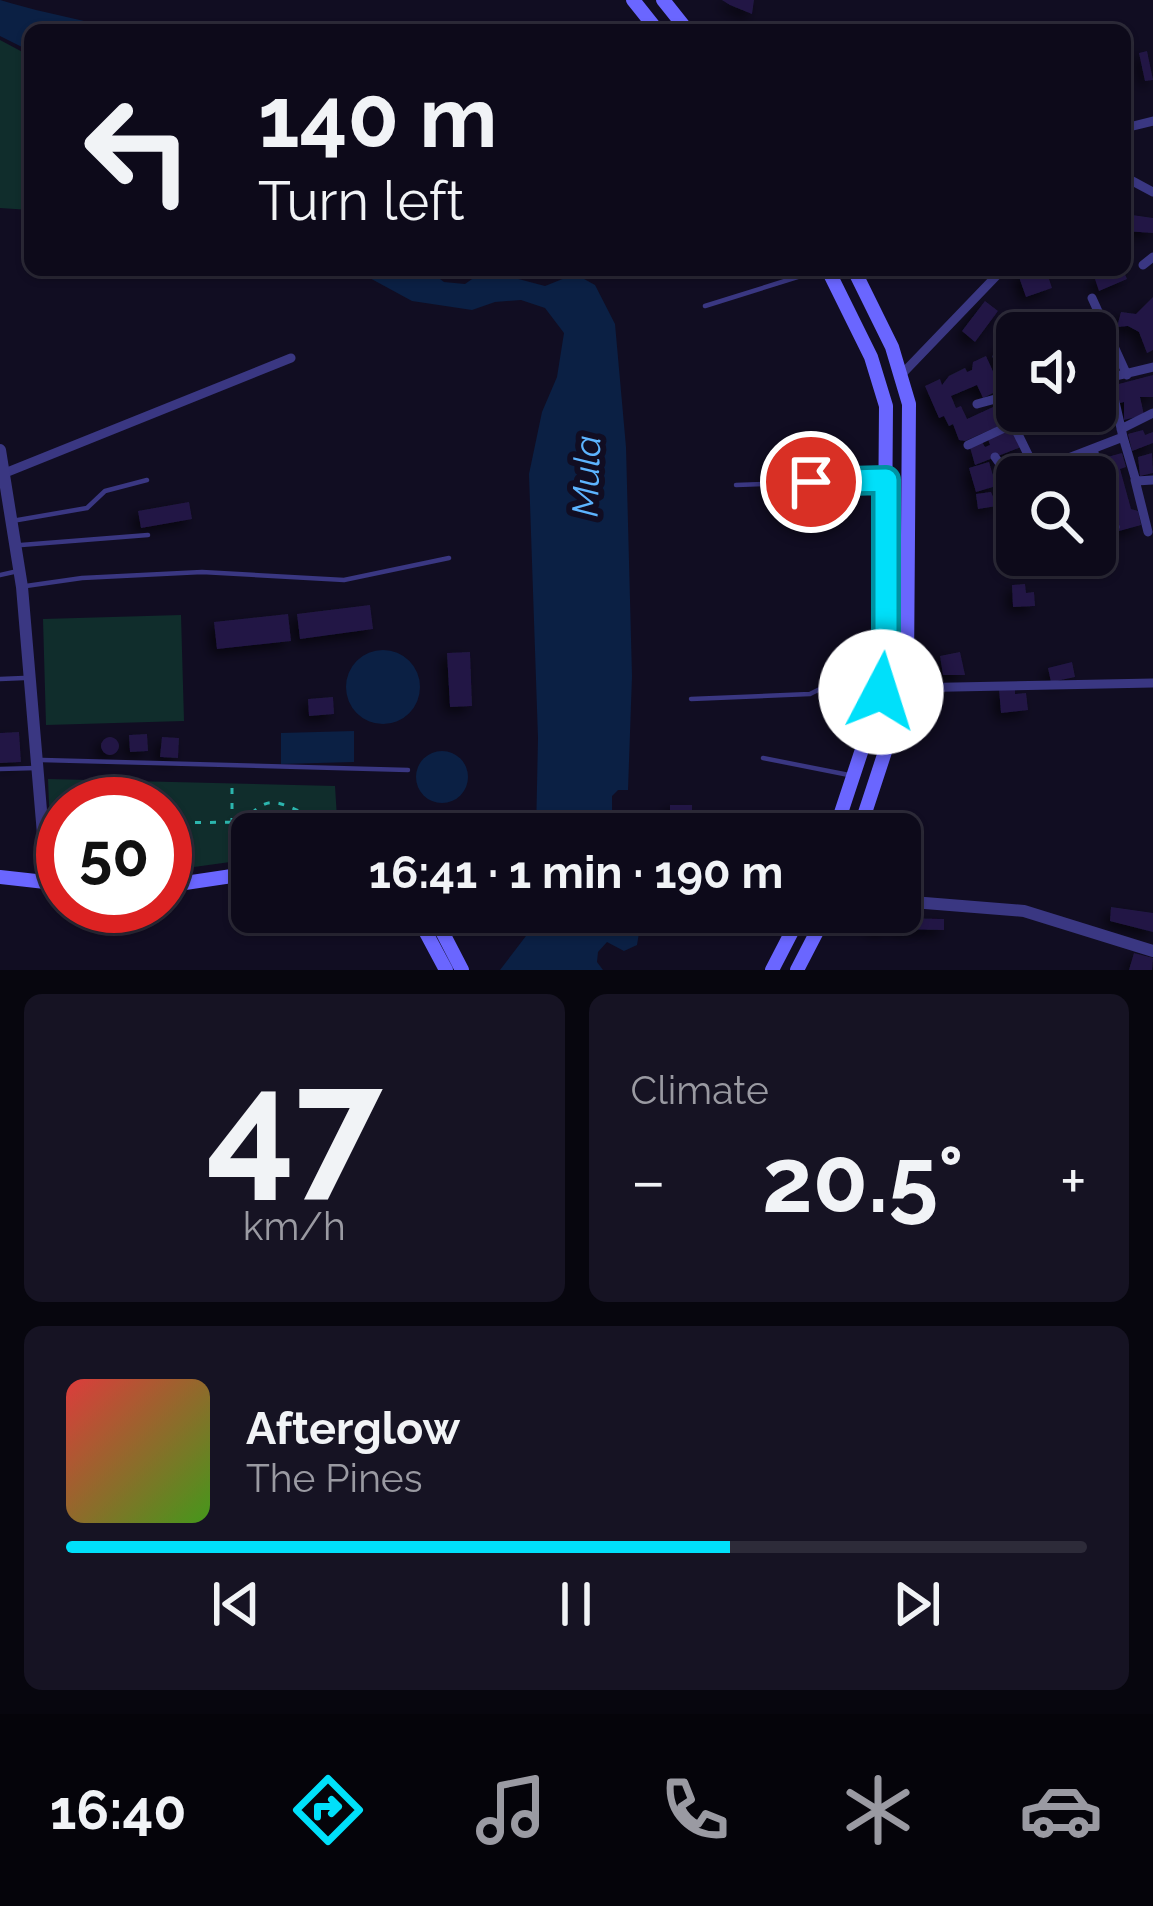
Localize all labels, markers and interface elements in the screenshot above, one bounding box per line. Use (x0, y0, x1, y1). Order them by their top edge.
text: 140 m (258, 68, 497, 167)
icon: left (60, 72, 216, 228)
text: Turn left (258, 169, 465, 233)
map controls (996, 312, 1116, 576)
button: sound (996, 312, 1116, 432)
pin (760, 431, 862, 533)
water label: Mula (564, 434, 608, 518)
icon: arrive (778, 449, 844, 515)
button: search (996, 456, 1116, 576)
position arrow (818, 629, 944, 755)
speed limit sign: 50 (36, 777, 192, 933)
text: 16:41 · 1 min · 190 m (369, 846, 783, 899)
text: 47 (206, 1033, 383, 1217)
text: Climate (631, 1067, 769, 1113)
text: 20.5° (762, 1127, 964, 1233)
text: − (631, 1142, 666, 1219)
text: + (1060, 1142, 1087, 1219)
text: km/h (243, 1203, 346, 1249)
text: Afterglow (246, 1402, 460, 1455)
text: The Pines (246, 1455, 423, 1501)
icon: previous (203, 1571, 269, 1637)
icon: pause (543, 1571, 609, 1637)
icon: next (884, 1571, 950, 1637)
icon: directions (286, 1768, 370, 1852)
icon: music (469, 1768, 553, 1852)
icon: phone (653, 1768, 737, 1852)
icon: climate (836, 1768, 920, 1852)
icon: car (1019, 1768, 1103, 1852)
text: 16:40 (50, 1778, 186, 1842)

